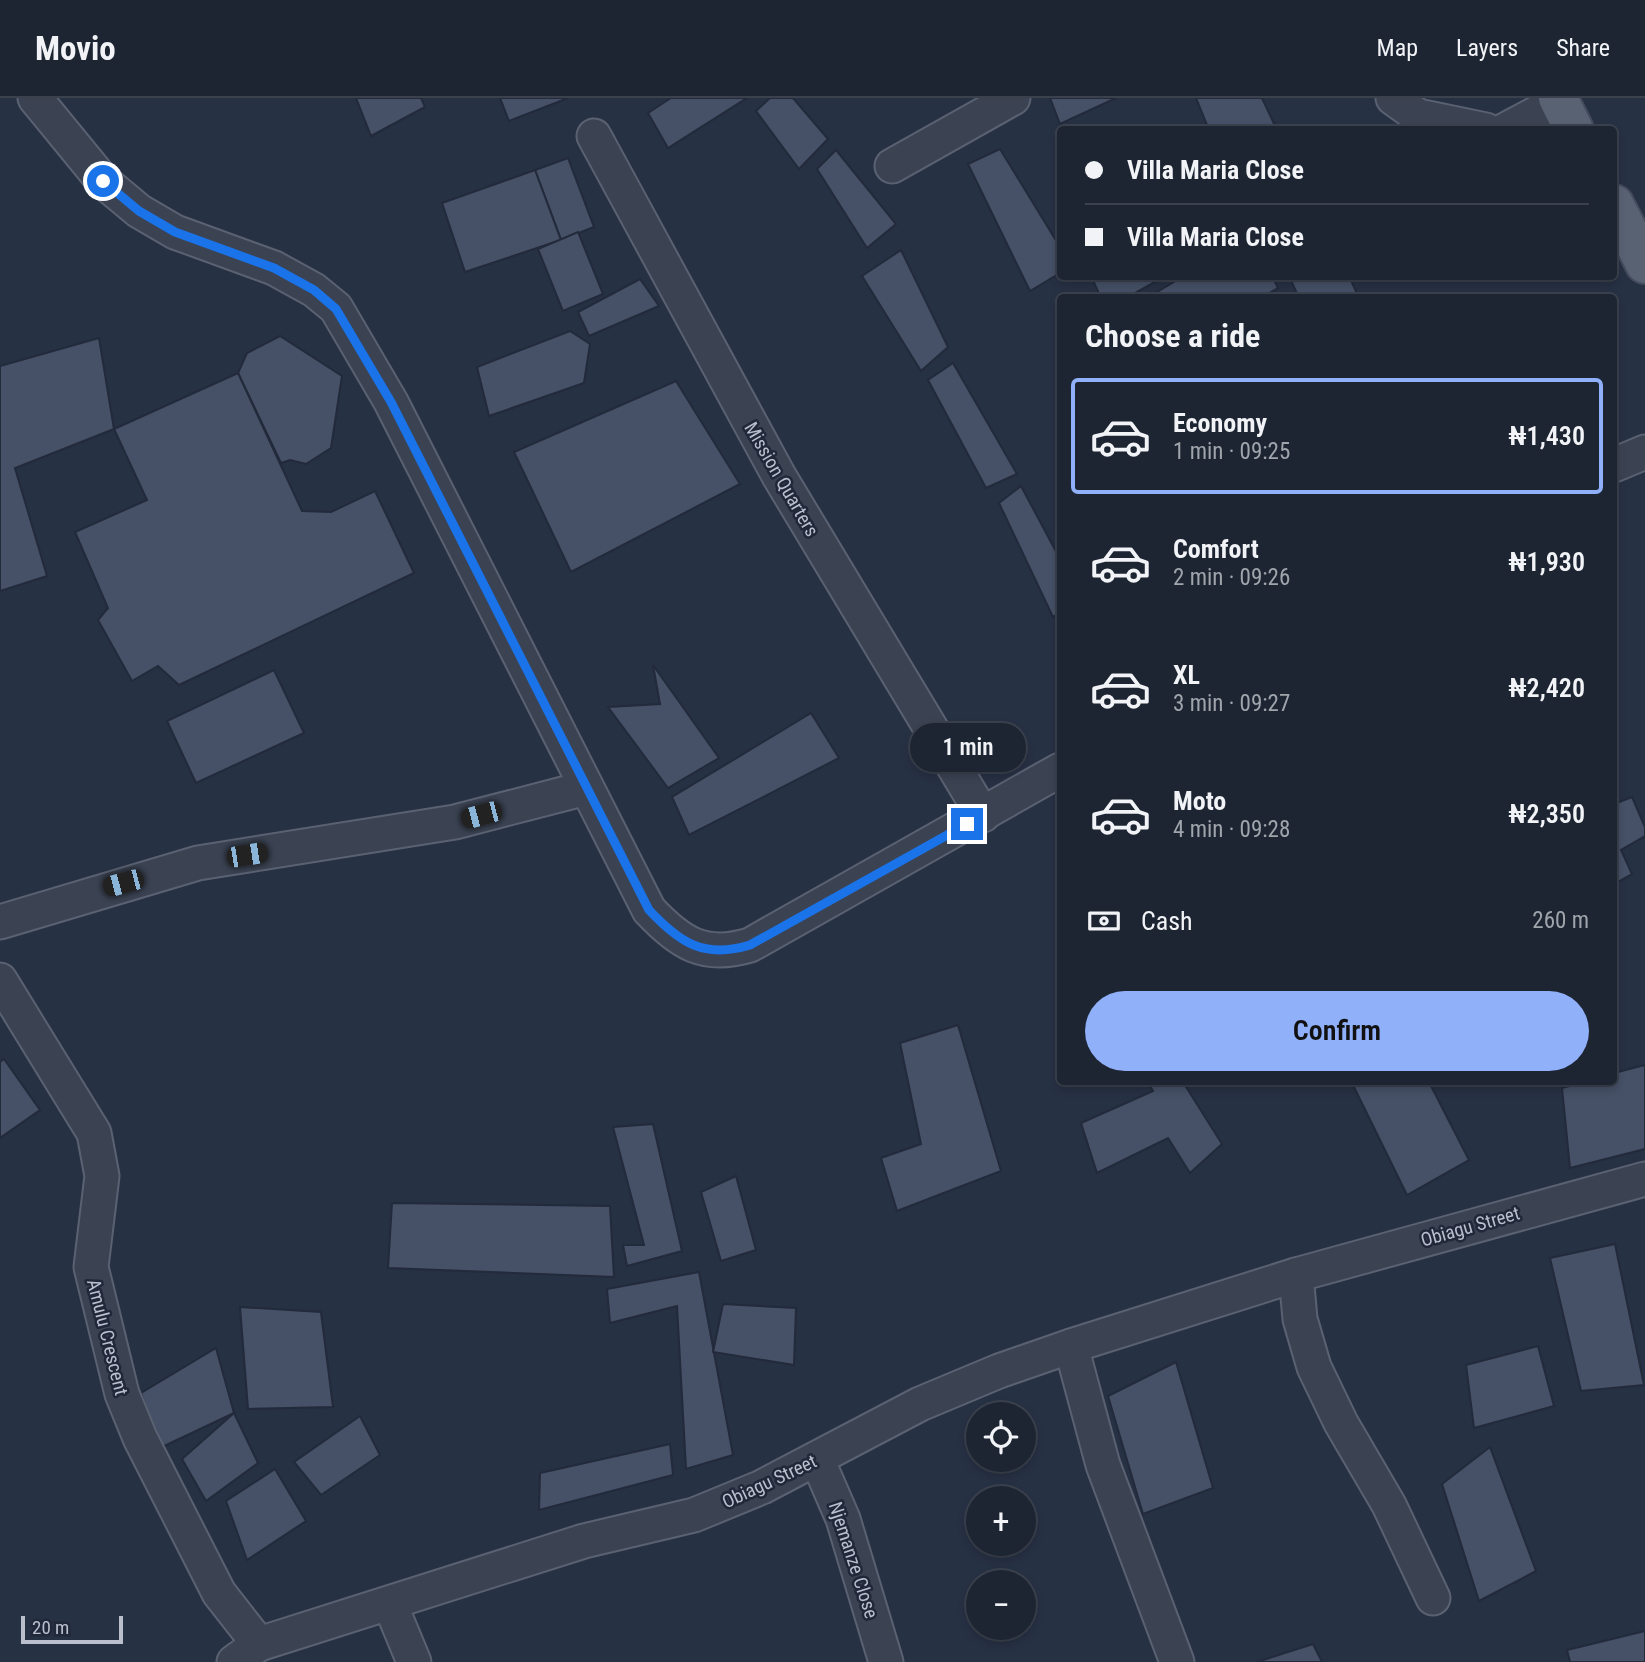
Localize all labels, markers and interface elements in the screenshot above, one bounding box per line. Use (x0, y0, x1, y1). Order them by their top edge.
text: Movio (35, 29, 116, 68)
text: Map (1377, 34, 1418, 62)
text: Layers (1456, 34, 1518, 62)
text: Share (1556, 34, 1610, 62)
text: Villa Maria Close (1127, 155, 1304, 185)
route start (87, 165, 119, 197)
text: Villa Maria Close (1127, 222, 1304, 252)
text: Choose a ride (1085, 317, 1260, 355)
icon: car (1089, 405, 1152, 468)
text: Economy (1173, 408, 1267, 438)
street label: Mission Quarters (739, 418, 824, 541)
text: ₦1,430 (1508, 421, 1585, 451)
text: 1 min · 09:25 (1173, 438, 1290, 465)
icon: car (1089, 531, 1152, 594)
text: Comfort (1173, 534, 1259, 564)
text: ₦1,930 (1508, 547, 1585, 577)
text: 2 min · 09:26 (1173, 564, 1290, 591)
icon: car (1089, 657, 1152, 720)
text: XL (1173, 660, 1200, 690)
text: ₦2,420 (1508, 673, 1585, 703)
text: 3 min · 09:27 (1173, 690, 1290, 717)
callout: 1 min (909, 722, 1025, 772)
text: 1 min (943, 734, 993, 761)
icon: car (1089, 783, 1152, 846)
text: Moto (1173, 786, 1226, 816)
car (458, 799, 505, 831)
text: ₦2,350 (1508, 799, 1585, 829)
route end (951, 808, 983, 840)
text: 4 min · 09:28 (1173, 816, 1290, 843)
car (225, 841, 270, 869)
car (100, 867, 147, 899)
icon: cash (1085, 902, 1123, 940)
text: Cash (1141, 906, 1193, 936)
text: 260 m (1532, 907, 1589, 934)
button: Confirm (1085, 991, 1589, 1071)
street label: Obiagu Street (1418, 1201, 1522, 1252)
street label: Amulu Crescent (82, 1277, 133, 1398)
map controls (966, 1402, 1036, 1640)
button: locate (966, 1402, 1036, 1472)
street label: Obiagu Street (718, 1450, 820, 1513)
button: + (966, 1486, 1036, 1556)
street label: Njemanze Close (824, 1499, 883, 1621)
button: − (966, 1570, 1036, 1640)
scale bar (21, 1613, 122, 1645)
text: 20 m (32, 1616, 69, 1639)

